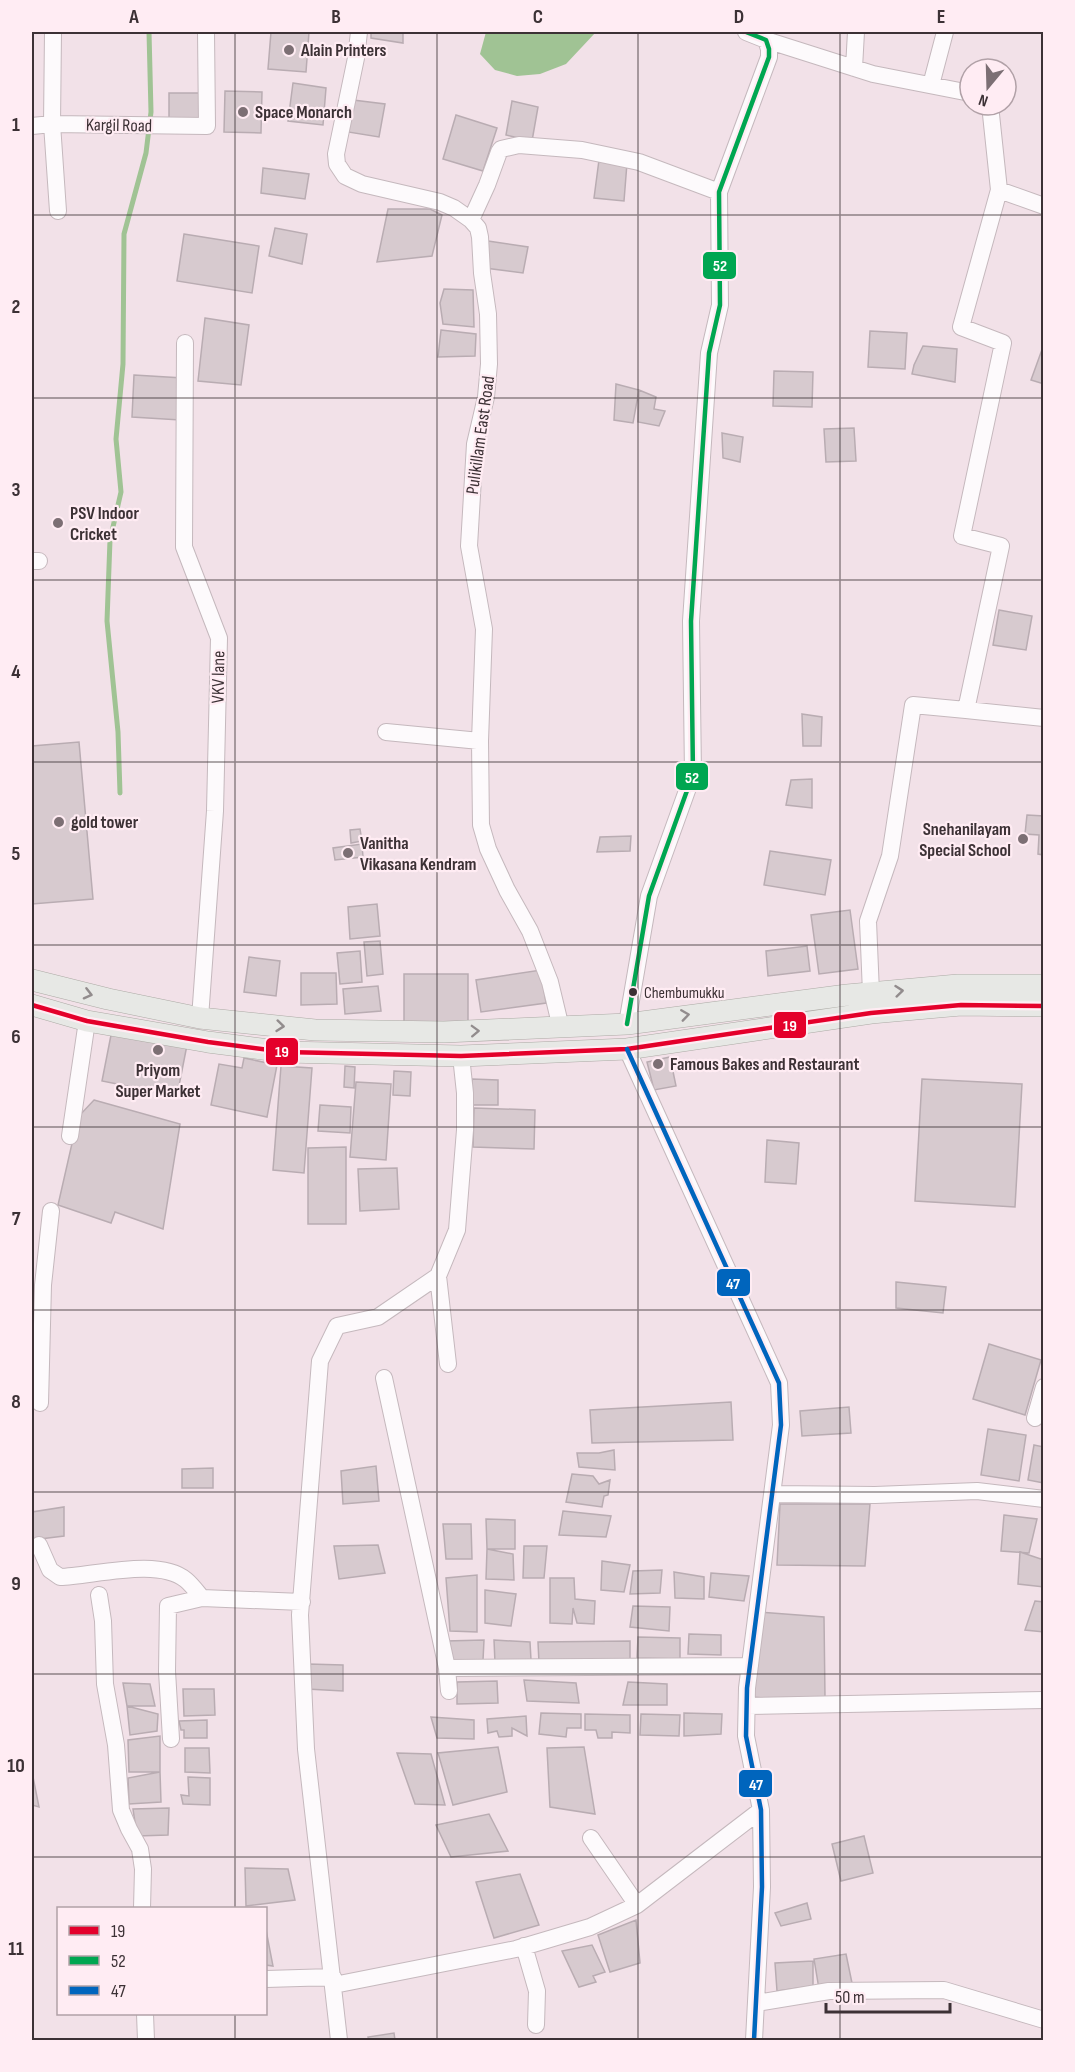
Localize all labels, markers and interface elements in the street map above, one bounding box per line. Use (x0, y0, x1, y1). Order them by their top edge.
text: A (128, 5, 139, 29)
text: B (331, 5, 341, 29)
text: C (533, 5, 543, 29)
text: D (734, 5, 744, 29)
text: E (937, 5, 945, 29)
place label: Alain Printers (300, 40, 387, 61)
marker: Alain Printers (282, 43, 296, 57)
north arrow (958, 57, 1018, 117)
text: N (976, 89, 991, 110)
place label: Space Monarch (255, 102, 352, 123)
marker: Space Monarch (236, 105, 250, 119)
text: 1 (12, 113, 20, 137)
street label: Kargil Road (86, 114, 152, 137)
line badge: 52 (702, 251, 737, 280)
text: 52 (713, 257, 727, 276)
text: 2 (12, 295, 20, 319)
street label: Pulikillam East Road (462, 375, 499, 496)
text: 3 (12, 478, 21, 502)
place label: PSV Indoor Cricket (70, 503, 139, 545)
marker: PSV Indoor Cricket (51, 516, 65, 530)
street label: VKV lane (208, 650, 229, 704)
text: 4 (11, 660, 21, 684)
line badge: 52 (675, 762, 709, 791)
text: 52 (685, 769, 699, 788)
place label: gold tower (71, 812, 139, 833)
marker: gold tower (52, 815, 66, 829)
place label: Snehanilayam Special School (919, 819, 1011, 861)
marker: Snehanilayam Special School (1016, 832, 1030, 846)
place label: Vanitha Vikasana Kendram (360, 833, 477, 875)
text: 5 (12, 842, 21, 866)
marker: Vanitha Vikasana Kendram (341, 846, 355, 860)
place label: Chembumukku (644, 984, 725, 1003)
one-way arrow (895, 985, 904, 997)
marker: Chembumukku (627, 986, 639, 998)
one-way arrow (82, 987, 93, 999)
one-way arrow (680, 1010, 689, 1022)
line badge: 19 (773, 1011, 807, 1039)
text: 19 (783, 1017, 797, 1036)
one-way arrow (276, 1019, 285, 1032)
text: 6 (11, 1025, 21, 1049)
one-way arrow (471, 1025, 480, 1037)
line badge: 19 (265, 1037, 299, 1066)
marker: Priyom Super Market (151, 1043, 165, 1057)
text: 19 (275, 1043, 289, 1062)
place label: Famous Bakes and Restaurant (670, 1054, 859, 1075)
marker: Famous Bakes and Restaurant (651, 1057, 665, 1071)
place label: Priyom Super Market (116, 1060, 201, 1102)
text: 7 (12, 1207, 21, 1231)
line badge: 47 (716, 1268, 751, 1297)
text: 47 (726, 1275, 740, 1294)
text: 8 (11, 1390, 21, 1414)
text: 9 (11, 1572, 21, 1596)
text: 10 (7, 1754, 25, 1778)
line badge: 47 (738, 1769, 773, 1798)
text: 47 (749, 1776, 763, 1795)
legend (57, 1907, 267, 2015)
text: 19 (111, 1921, 125, 1942)
text: 11 (8, 1937, 24, 1961)
text: 52 (111, 1951, 126, 1972)
scale bar (826, 1976, 950, 2014)
text: 47 (111, 1981, 126, 2002)
text: 50 m (835, 1987, 865, 2008)

